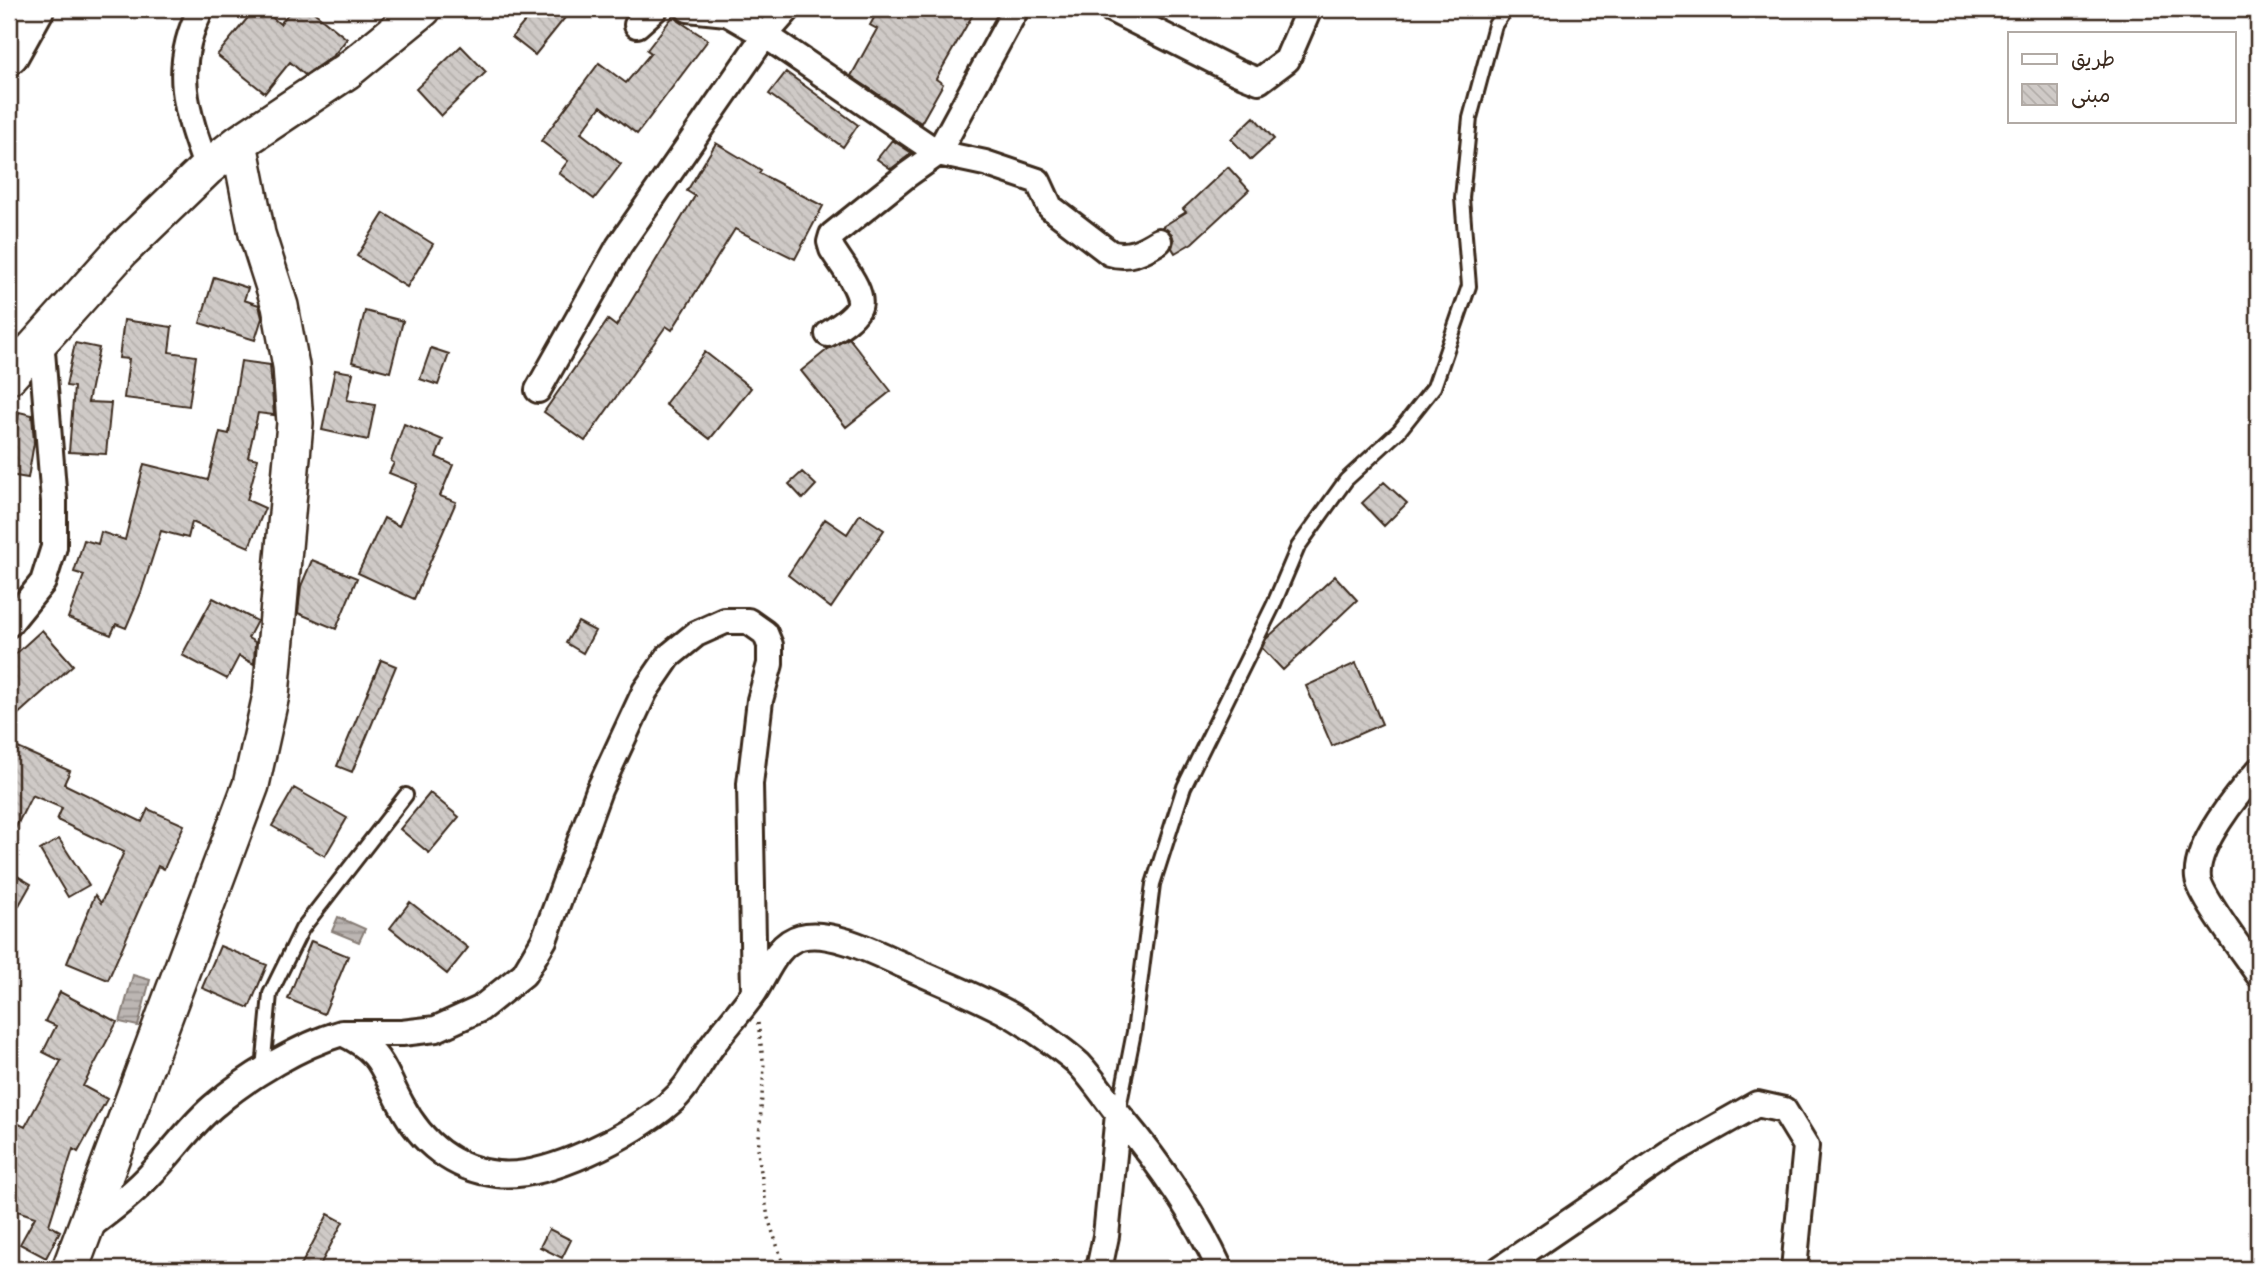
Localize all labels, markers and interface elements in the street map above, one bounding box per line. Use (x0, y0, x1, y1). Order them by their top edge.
legend (2008, 32, 2236, 122)
text: طريق (2071, 47, 2115, 77)
text: مبنى (2071, 83, 2110, 113)

